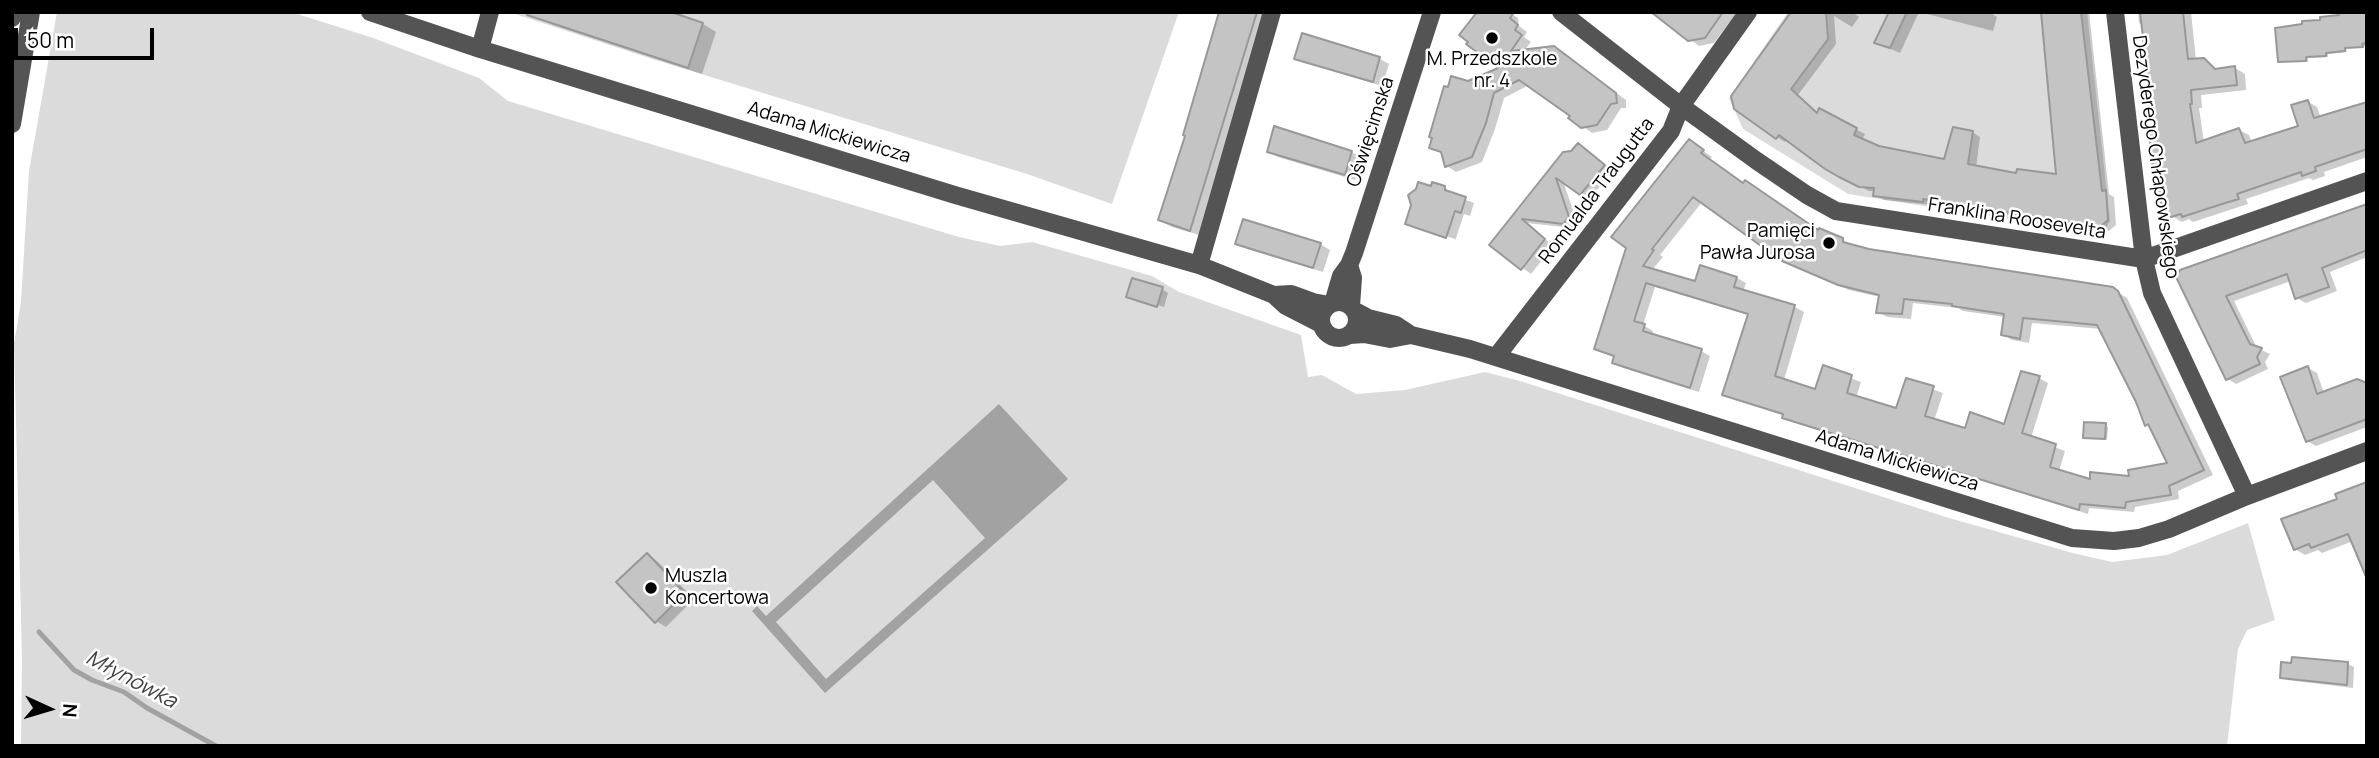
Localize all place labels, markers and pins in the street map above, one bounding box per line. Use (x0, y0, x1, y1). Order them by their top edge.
marker: M. Przedszkole nr. 4 (1484, 30, 1500, 46)
place label: M. Przedszkole nr. 4 (1427, 49, 1557, 93)
place label: Pamięci Pawła Jurosa (1700, 221, 1815, 265)
marker: Pamięci Pawła Jurosa (1821, 235, 1837, 251)
place label: Muszla Koncertowa (665, 566, 769, 610)
marker: Muszla Koncertowa (643, 580, 659, 596)

